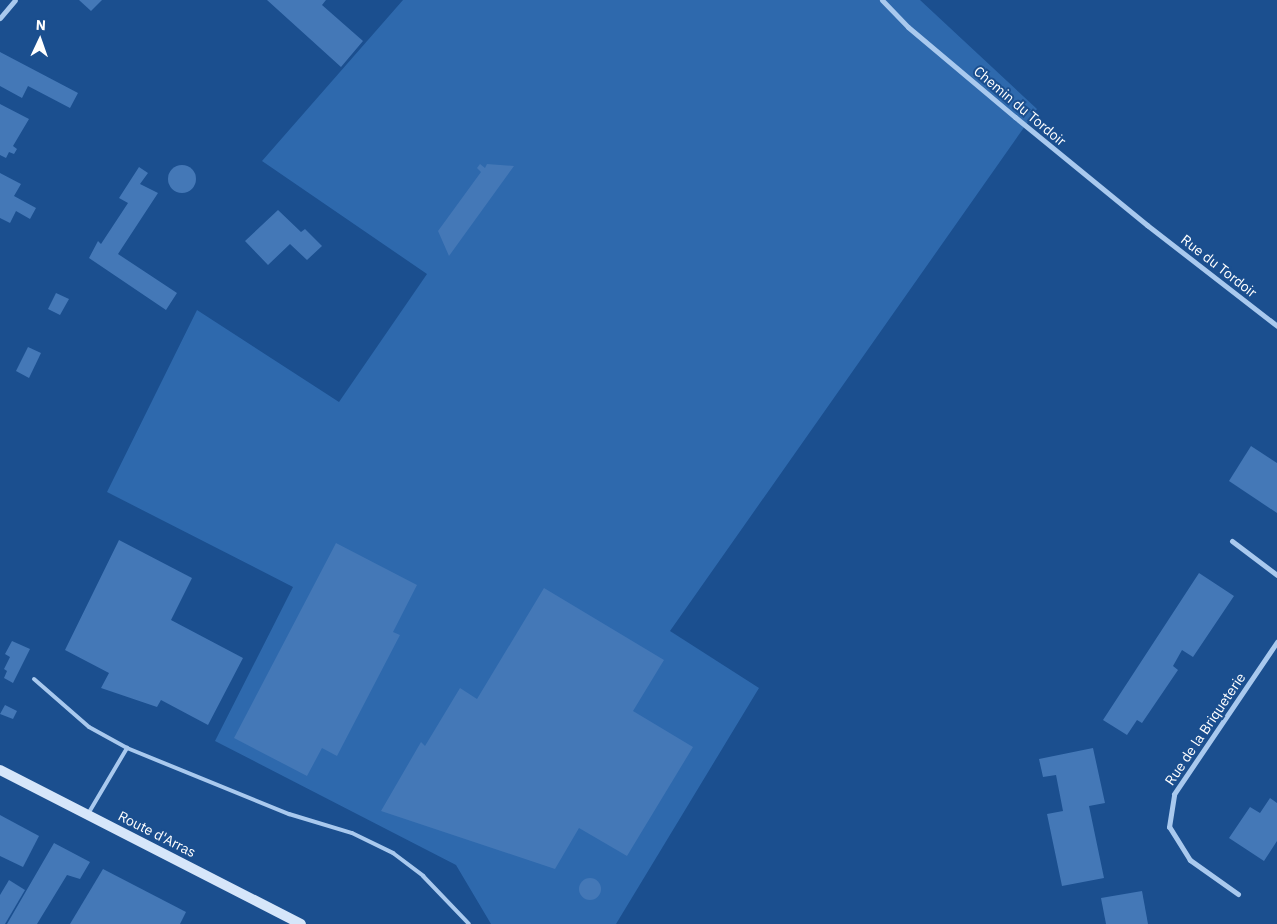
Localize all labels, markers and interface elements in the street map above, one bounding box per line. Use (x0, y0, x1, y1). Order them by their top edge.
north arrow (15, 15, 65, 65)
text: N (35, 16, 46, 34)
street label: Chemin du Tordoir (970, 63, 1070, 149)
street label: Rue du Tordoir (1178, 231, 1260, 301)
street label: Rue de la Briqueterie (1161, 670, 1249, 788)
street label: Route d'Arras (115, 807, 199, 861)

